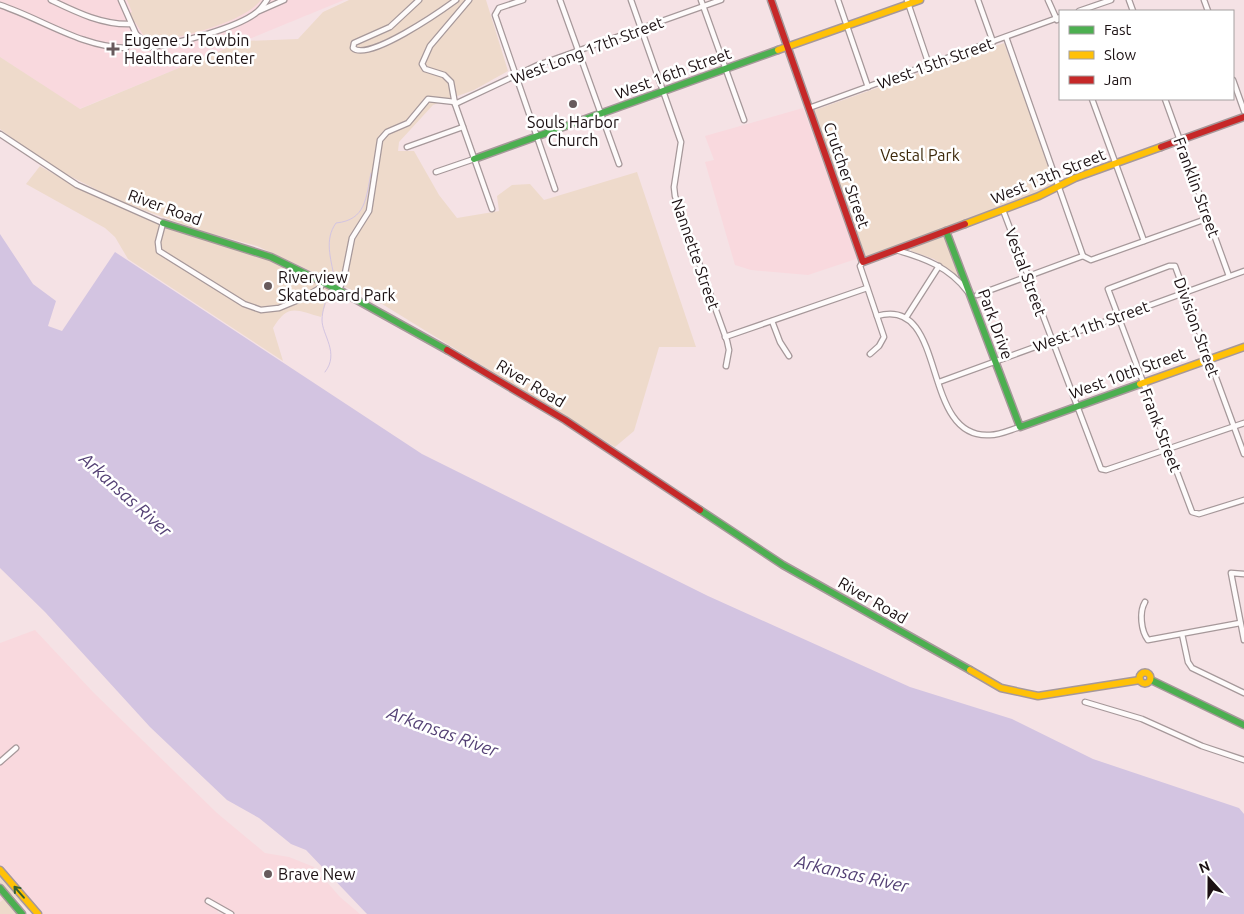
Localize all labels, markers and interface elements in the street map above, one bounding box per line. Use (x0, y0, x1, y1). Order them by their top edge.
legend (1059, 10, 1234, 100)
street label: West Long 17th Street (508, 12, 666, 87)
text: Fast (1104, 21, 1132, 38)
place label: Eugene J. Towbin Healthcare Center (124, 31, 255, 67)
street label: West 15th Street (875, 33, 996, 92)
marker: Eugene J. Towbin Healthcare Center (106, 42, 120, 56)
street label: West 16th Street (613, 43, 734, 102)
text: Slow (1104, 46, 1137, 63)
text: Jam (1104, 71, 1132, 88)
marker: Souls Harbor Church (567, 98, 579, 110)
place label: Souls Harbor Church (527, 113, 619, 149)
street label: Crutcher Street (820, 120, 874, 231)
street label: Franklin Street (1171, 134, 1224, 240)
street label: West 13th Street (988, 145, 1109, 207)
park label: Vestal Park (880, 146, 960, 164)
street label: River Road (126, 185, 204, 229)
street label: Nannette Street (669, 196, 724, 313)
street label: Vestal Street (1002, 226, 1050, 319)
place label: Riverview Skateboard Park (278, 268, 396, 304)
street label: Division Street (1171, 275, 1224, 380)
marker: Riverview Skateboard Park (262, 280, 274, 292)
street label: Park Drive (975, 286, 1017, 362)
street label: West 11th Street (1031, 296, 1152, 355)
street label: West 10th Street (1067, 343, 1188, 402)
street label: River Road (493, 355, 569, 411)
street label: Frank Street (1137, 386, 1185, 475)
water label: Arkansas River (75, 447, 177, 541)
street label: River Road (835, 573, 911, 627)
water label: Arkansas River (384, 701, 502, 761)
water label: Arkansas River (792, 850, 912, 896)
north arrow (1184, 854, 1234, 904)
text: N (1197, 858, 1212, 876)
place label: Brave New (278, 865, 356, 883)
marker: Brave New (262, 868, 274, 880)
one-way arrow (13, 886, 25, 899)

